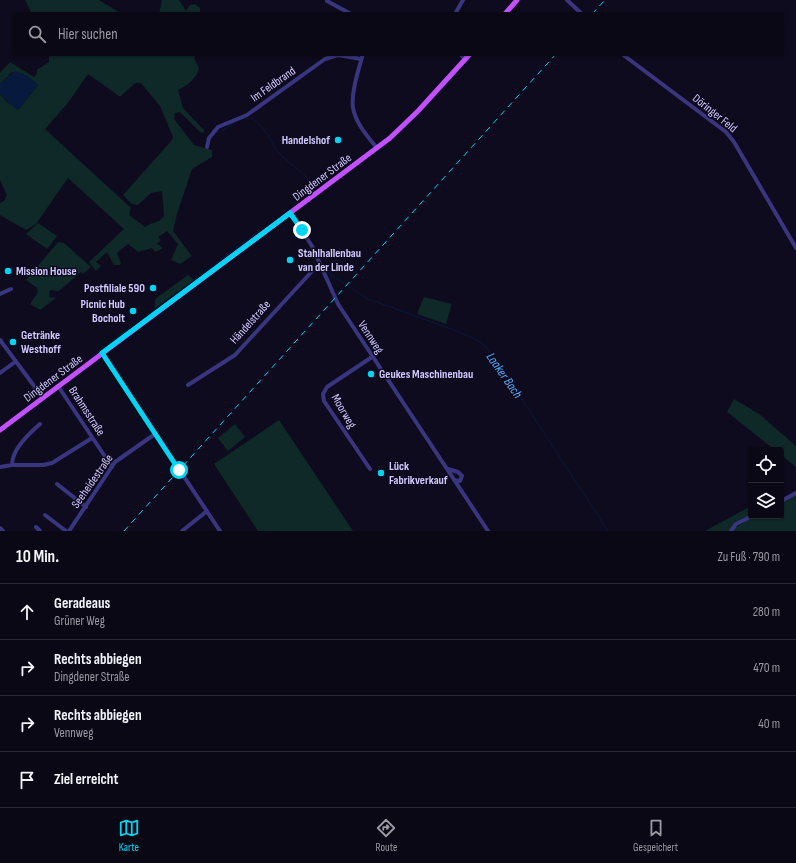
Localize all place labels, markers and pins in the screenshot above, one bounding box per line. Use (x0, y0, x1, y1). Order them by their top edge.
place label: Handelshof (282, 133, 330, 148)
marker: Handelshof (333, 135, 343, 145)
place label: Stahlhallenbau van der Linde (298, 246, 361, 275)
marker: Stahlhallenbau van der Linde (285, 255, 295, 265)
place label: Mission House (16, 264, 77, 279)
marker: Mission House (3, 266, 13, 276)
place label: Postfiliale 590 (84, 281, 145, 296)
marker: Postfiliale 590 (148, 283, 158, 293)
place label: Picnic Hub Bocholt (81, 297, 125, 326)
marker: Picnic Hub Bocholt (128, 306, 138, 316)
place label: Getränke Westhoff (21, 328, 61, 357)
marker: Getränke Westhoff (8, 337, 18, 347)
place label: Geukes Maschinenbau (379, 367, 473, 382)
marker: Geukes Maschinenbau (366, 369, 376, 379)
place label: Lück Fabrikverkauf (389, 459, 448, 488)
marker: Lück Fabrikverkauf (376, 468, 386, 478)

